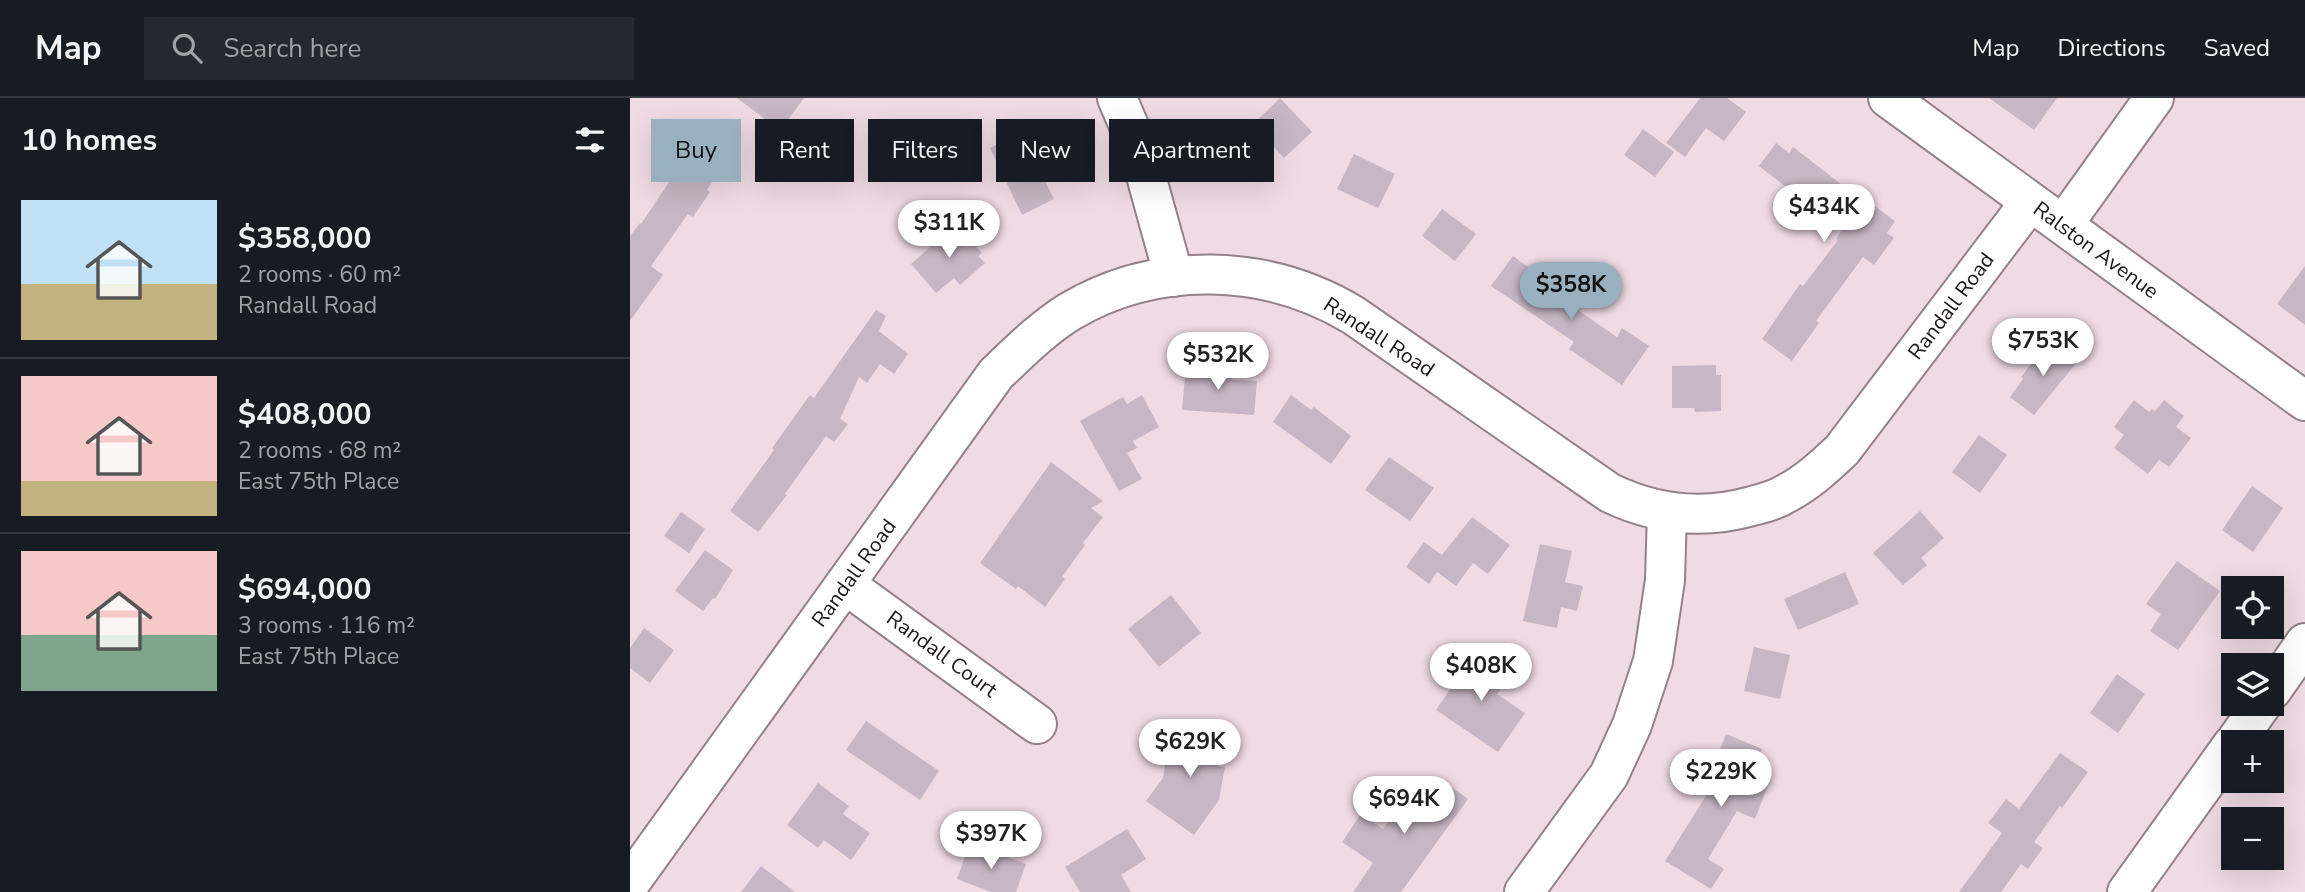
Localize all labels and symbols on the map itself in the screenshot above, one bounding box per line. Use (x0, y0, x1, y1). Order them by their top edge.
pin: $434K (1775, 184, 1873, 244)
street label: Ralston Avenue (2028, 195, 2164, 305)
pin: $311K (900, 200, 998, 260)
street label: Randall Road (1902, 247, 2000, 365)
pin: $358K (1522, 262, 1620, 322)
street label: Randall Road (1318, 291, 1440, 383)
pin: $753K (1994, 318, 2092, 378)
pin: $532K (1169, 332, 1267, 392)
street label: Randall Road (805, 513, 903, 633)
street label: Randall Court (881, 604, 1004, 704)
pin: $408K (1432, 644, 1530, 703)
pin: $629K (1141, 720, 1239, 779)
pin: $229K (1672, 750, 1770, 809)
pin: $694K (1355, 776, 1453, 836)
pin: $397K (942, 812, 1040, 871)

